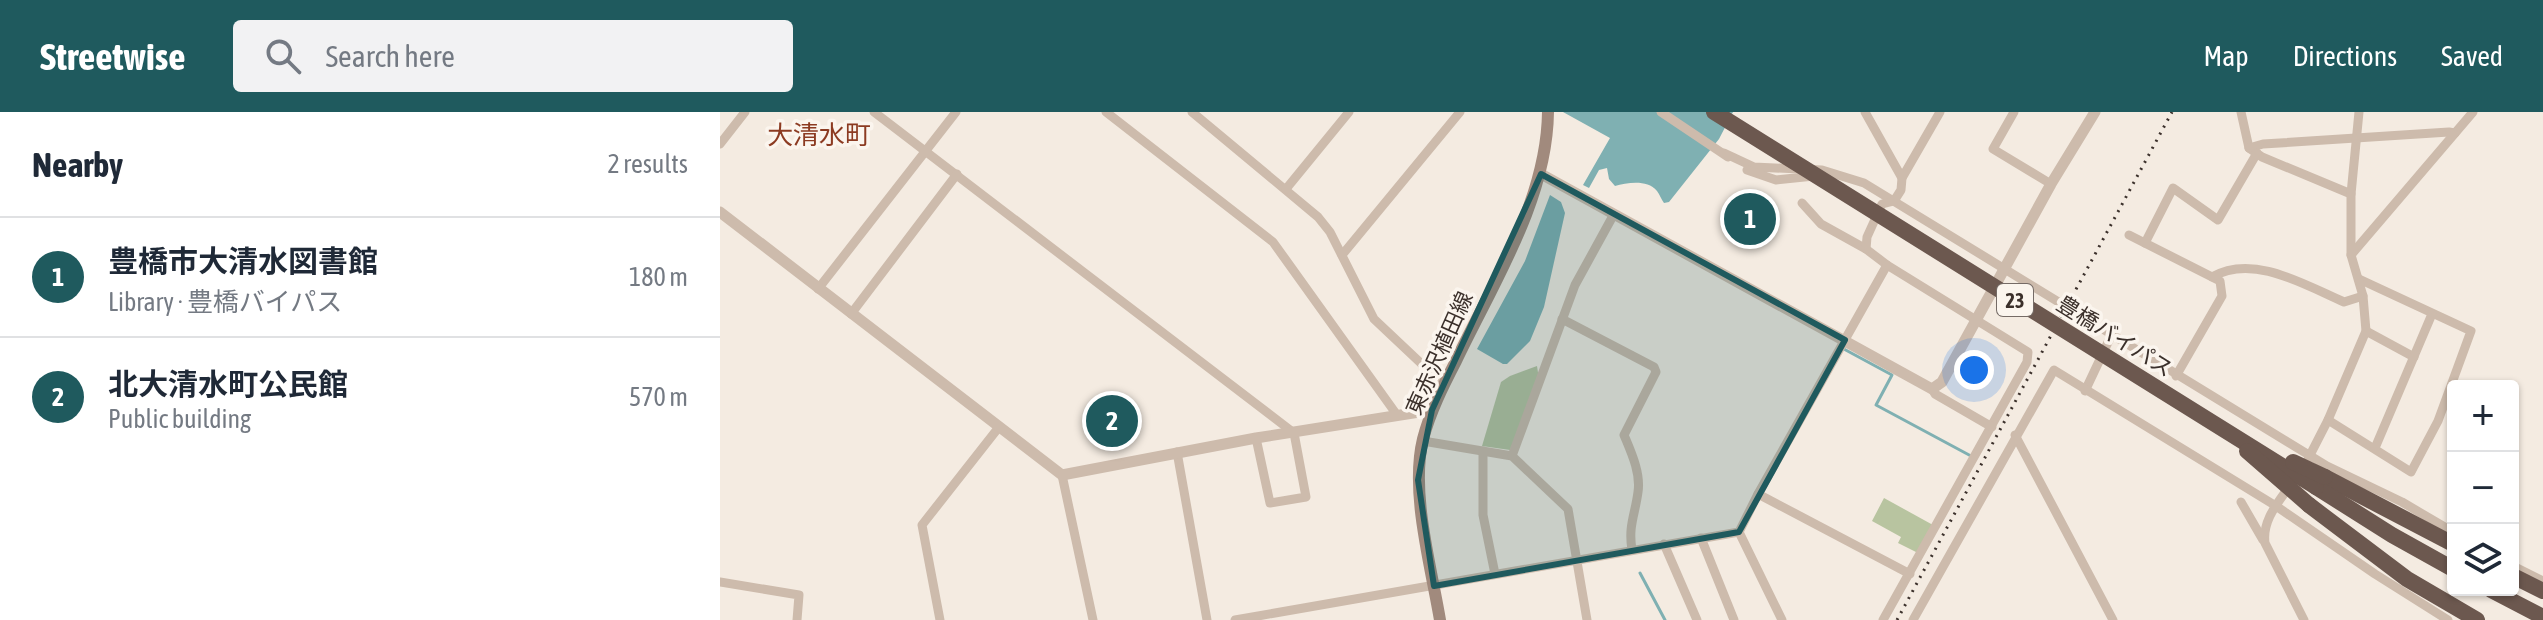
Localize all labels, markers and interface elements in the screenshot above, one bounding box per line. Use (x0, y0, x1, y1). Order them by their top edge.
search box (233, 20, 793, 92)
icon: search (261, 34, 305, 78)
text: Streetwise (40, 35, 185, 78)
text: Search here (325, 39, 455, 73)
text: Map (2204, 40, 2249, 72)
text: Directions (2293, 40, 2397, 72)
text: Saved (2441, 40, 2503, 72)
district label: 大清水町 (767, 120, 871, 150)
text: Nearby (32, 145, 123, 184)
text: 2 results (607, 149, 688, 179)
pin: 1 (1724, 189, 1776, 249)
text: 豊橋市大清水図書館 (108, 244, 378, 278)
text: 1 (52, 262, 64, 292)
text: 180 m (629, 262, 688, 292)
road number: 23 (1997, 284, 2033, 316)
text: Library · 豊橋バイパス (108, 287, 342, 317)
street label: 東赤沢植田線 (1400, 287, 1478, 419)
street label: 豊橋バイパス (2052, 290, 2178, 382)
your location (1954, 350, 1994, 390)
text: 北大清水町公民館 (108, 367, 348, 401)
map controls (2447, 380, 2519, 596)
button: + (2447, 380, 2519, 452)
text: 2 (52, 382, 64, 412)
text: 570 m (629, 382, 688, 412)
pin: 2 (1086, 391, 1138, 451)
text: Public building (108, 404, 251, 434)
button: − (2447, 452, 2519, 524)
button: layers (2447, 524, 2519, 596)

